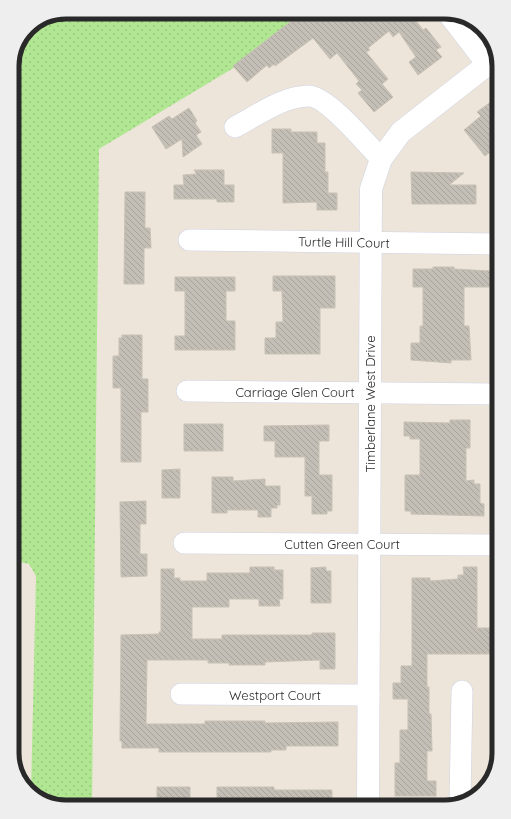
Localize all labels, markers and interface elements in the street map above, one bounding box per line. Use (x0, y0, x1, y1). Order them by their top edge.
street label: Turtle Hill Court (298, 233, 390, 251)
street label: Timberlane West Drive (362, 335, 378, 473)
street label: Carriage Glen Court (235, 384, 355, 400)
street label: Cutten Green Court (284, 536, 400, 552)
street label: Westport Court (229, 687, 321, 703)

